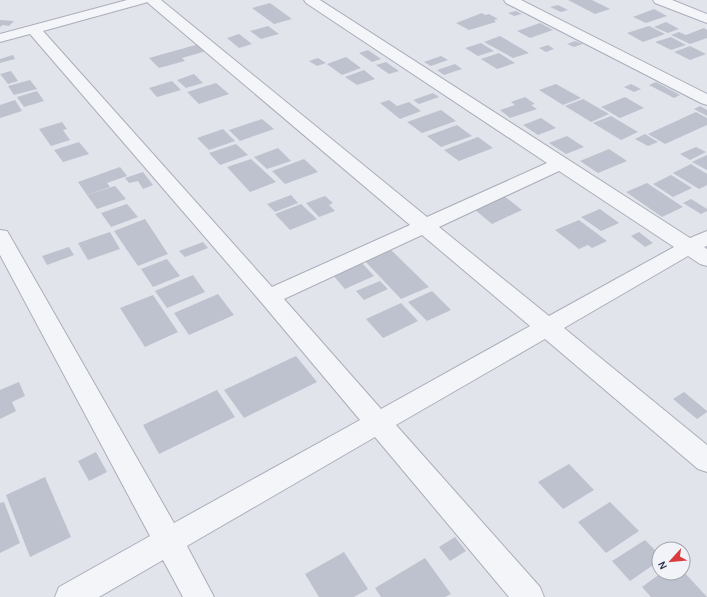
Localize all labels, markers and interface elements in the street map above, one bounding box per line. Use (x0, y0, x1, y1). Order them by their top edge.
north arrow (651, 541, 691, 581)
text: N (655, 559, 670, 572)

